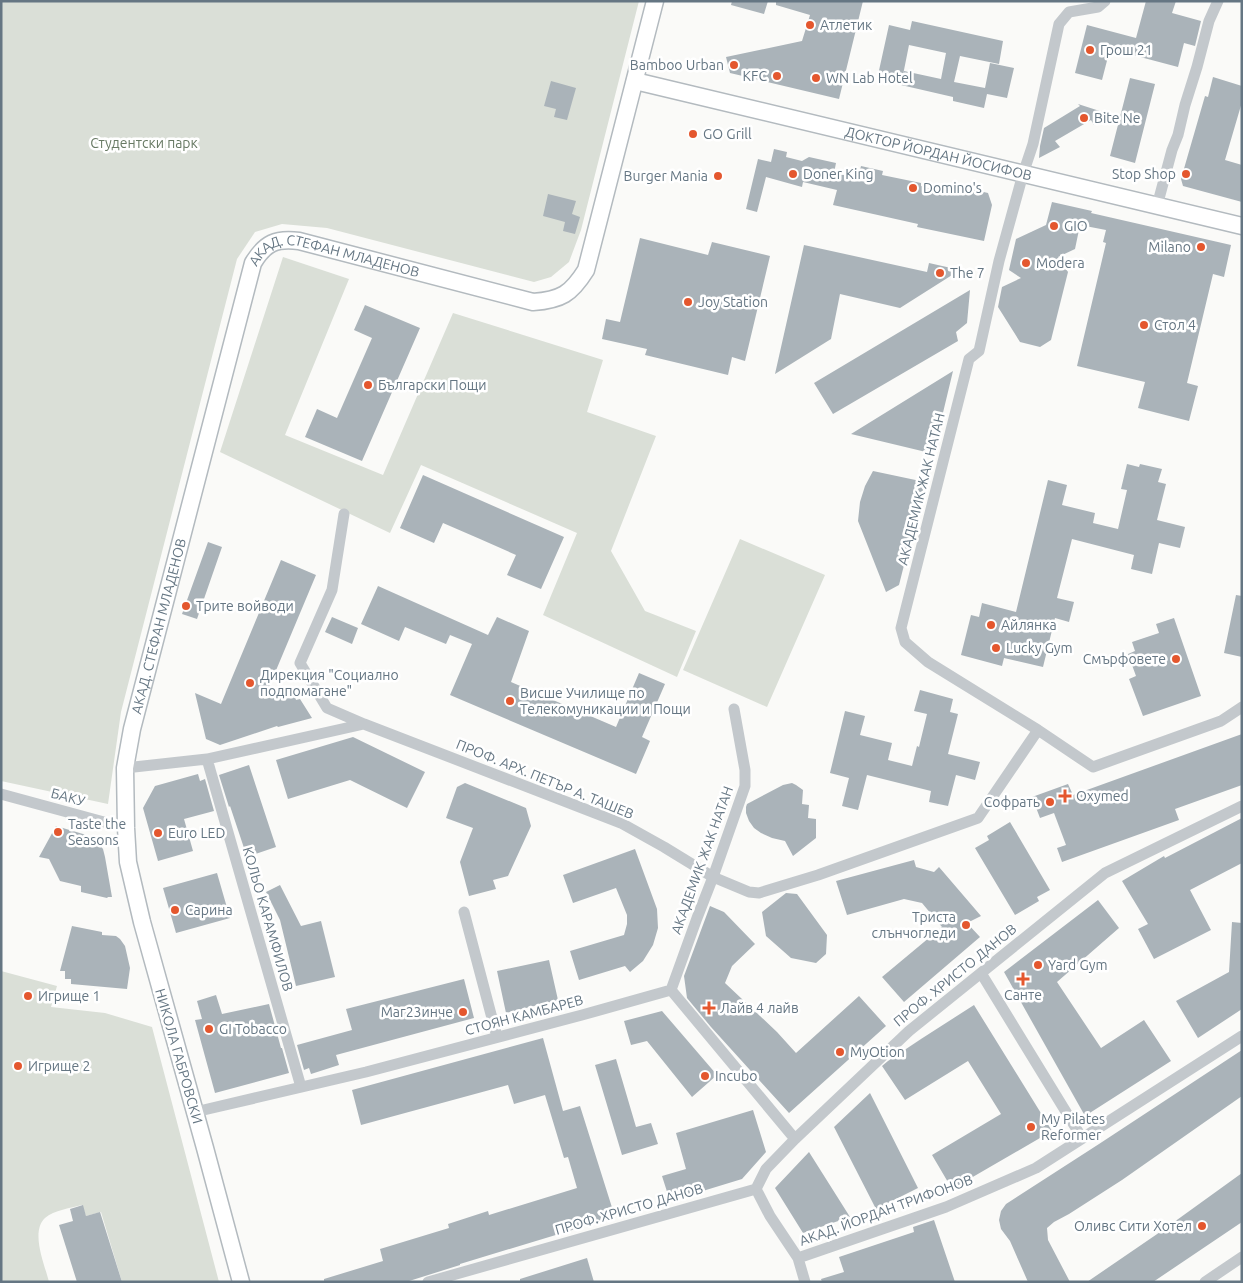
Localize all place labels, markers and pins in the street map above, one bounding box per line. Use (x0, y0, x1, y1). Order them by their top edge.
place label: Атлетик (820, 17, 872, 33)
marker: Атлетик (804, 19, 816, 31)
place label: Грош 21 (1100, 42, 1153, 58)
marker: Грош 21 (1084, 44, 1096, 56)
place label: Bamboo Urban (630, 57, 724, 73)
marker: Bamboo Urban (728, 59, 740, 71)
place label: KFC (743, 68, 767, 84)
marker: KFC (771, 70, 783, 82)
place label: WN Lab Hotel (826, 70, 913, 86)
marker: WN Lab Hotel (810, 72, 822, 84)
place label: Bite Ne (1094, 110, 1140, 126)
marker: Bite Ne (1078, 112, 1090, 124)
place label: GO Grill (703, 126, 752, 142)
marker: GO Grill (687, 128, 699, 140)
place label: Doner King (803, 166, 874, 182)
place label: Stop Shop (1112, 166, 1176, 182)
place label: Burger Mania (624, 168, 708, 184)
marker: Doner King (787, 168, 799, 180)
marker: Stop Shop (1180, 168, 1192, 180)
marker: Burger Mania (712, 170, 724, 182)
place label: Domino's (923, 180, 982, 196)
marker: Domino's (907, 182, 919, 194)
place label: GIO (1064, 218, 1088, 234)
marker: GIO (1048, 220, 1060, 232)
place label: Milano (1148, 239, 1191, 255)
marker: Milano (1195, 241, 1207, 253)
place label: Modera (1036, 255, 1085, 271)
marker: Modera (1020, 257, 1032, 269)
place label: The 7 (950, 265, 985, 281)
marker: The 7 (934, 267, 946, 279)
place label: Joy Station (698, 294, 768, 310)
marker: Joy Station (682, 296, 694, 308)
place label: Стол 4 (1154, 317, 1196, 333)
marker: Стол 4 (1138, 319, 1150, 331)
place label: Български Пощи (378, 377, 487, 393)
marker: Български Пощи (362, 379, 374, 391)
place label: Трите войводи (196, 598, 294, 614)
marker: Трите войводи (180, 600, 192, 612)
place label: Айлянка (1001, 617, 1057, 633)
marker: Айлянка (985, 619, 997, 631)
place label: Lucky Gym (1006, 640, 1073, 656)
marker: Lucky Gym (990, 642, 1002, 654)
place label: Смърфовете (1083, 651, 1166, 667)
marker: Смърфовете (1170, 653, 1182, 665)
place label: Дирекция "Социално подпомагане" (260, 667, 399, 699)
marker: Дирекция "Социално подпомагане" (244, 677, 256, 689)
place label: Висше Училище по Телекомуникации и Пощи (520, 685, 691, 717)
marker: Висше Училище по Телекомуникации и Пощи (504, 695, 516, 707)
place label: Oxymed (1076, 788, 1129, 804)
marker: Oxymed (1058, 789, 1072, 803)
place label: Софрать (984, 794, 1040, 810)
marker: Софрать (1044, 796, 1056, 808)
place label: Taste the Seasons (68, 816, 126, 848)
place label: Euro LED (168, 825, 225, 841)
marker: Taste the Seasons (52, 826, 64, 838)
marker: Euro LED (152, 827, 164, 839)
place label: Сарина (185, 902, 233, 918)
marker: Сарина (169, 904, 181, 916)
place label: Триста слънчогледи (871, 909, 956, 941)
marker: Триста слънчогледи (960, 919, 972, 931)
place label: Yard Gym (1048, 957, 1108, 973)
marker: Yard Gym (1032, 959, 1044, 971)
marker: Санте (1017, 973, 1029, 985)
place label: Санте (1004, 987, 1042, 1003)
place label: Игрище 1 (38, 988, 100, 1004)
marker: Игрище 1 (22, 990, 34, 1002)
place label: Лайв 4 лайв (720, 1000, 799, 1016)
marker: Лайв 4 лайв (702, 1001, 716, 1015)
place label: Маг23инче (381, 1004, 453, 1020)
marker: Маг23инче (457, 1006, 469, 1018)
place label: GI Tobacco (219, 1021, 287, 1037)
marker: GI Tobacco (203, 1023, 215, 1035)
place label: MyOtion (850, 1044, 905, 1060)
marker: MyOtion (834, 1046, 846, 1058)
place label: Игрище 2 (28, 1058, 90, 1074)
marker: Игрище 2 (12, 1060, 24, 1072)
place label: Incubo (715, 1068, 757, 1084)
marker: Incubo (699, 1070, 711, 1082)
place label: My Pilates Reformer (1041, 1111, 1105, 1143)
marker: My Pilates Reformer (1025, 1121, 1037, 1133)
place label: Оливс Сити Хотел (1074, 1218, 1192, 1234)
marker: Оливс Сити Хотел (1196, 1220, 1208, 1232)

